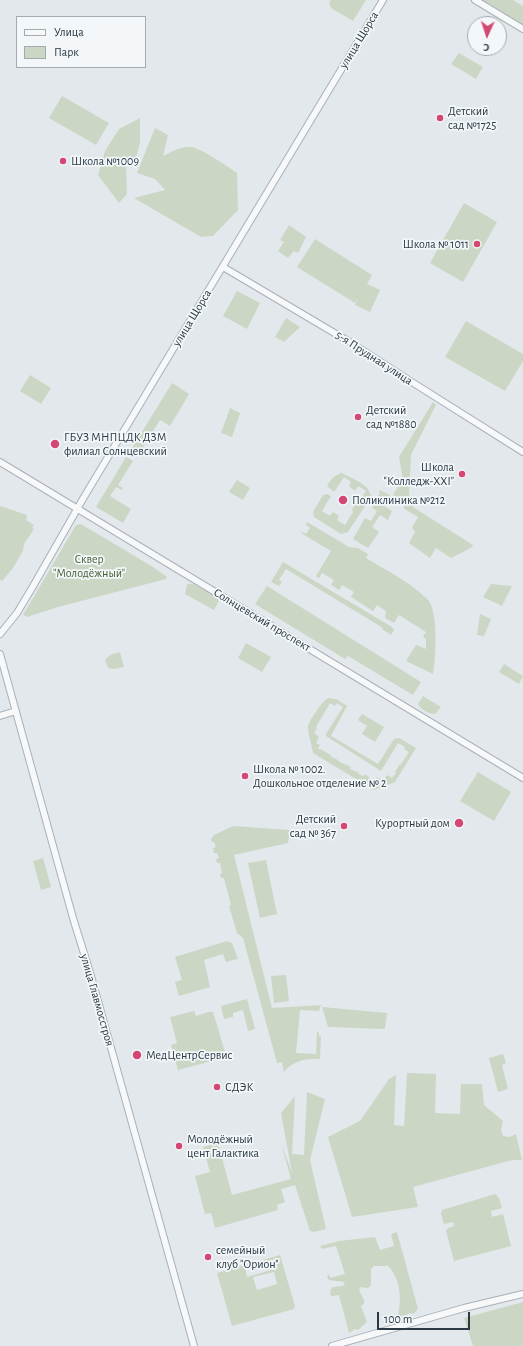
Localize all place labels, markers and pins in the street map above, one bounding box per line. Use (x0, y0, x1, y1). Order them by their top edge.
place label: Детский сад №1725 (448, 104, 496, 132)
marker: Детский сад №1725 (435, 113, 445, 123)
place label: Школа №1009 (71, 154, 139, 168)
marker: Школа №1009 (58, 156, 68, 166)
place label: Школа № 1011 (403, 237, 469, 251)
marker: Школа № 1011 (472, 239, 482, 249)
place label: Детский сад №1880 (366, 403, 417, 431)
marker: Детский сад №1880 (353, 412, 363, 422)
place label: ГБУЗ МНПЦДК ДЗМ филиал Солнцевский (64, 430, 167, 458)
marker: ГБУЗ МНПЦДК ДЗМ филиал Солнцевский (49, 438, 61, 450)
place label: Школа "Колледж-XXI" (384, 460, 454, 488)
marker: Школа "Колледж-XXI" (457, 469, 467, 479)
place label: Поликлиника №212 (352, 493, 445, 507)
marker: Поликлиника №212 (337, 494, 349, 506)
place label: Школа № 1002. Дошкольное отделение № 2 (253, 762, 386, 790)
marker: Школа № 1002. Дошкольное отделение № 2 (240, 771, 250, 781)
place label: Детский сад № 367 (290, 812, 336, 840)
place label: Курортный дом (375, 816, 450, 830)
marker: Курортный дом (453, 817, 465, 829)
marker: Детский сад № 367 (339, 821, 349, 831)
place label: МедЦентрСервис (146, 1048, 232, 1062)
marker: МедЦентрСервис (131, 1049, 143, 1061)
place label: СДЭК (225, 1080, 253, 1094)
marker: СДЭК (212, 1082, 222, 1092)
place label: Молодёжный цент Галактика (187, 1132, 259, 1160)
marker: Молодёжный цент Галактика (174, 1141, 184, 1151)
place label: семейный клуб "Орион" (216, 1243, 279, 1271)
marker: семейный клуб "Орион" (203, 1252, 213, 1262)

